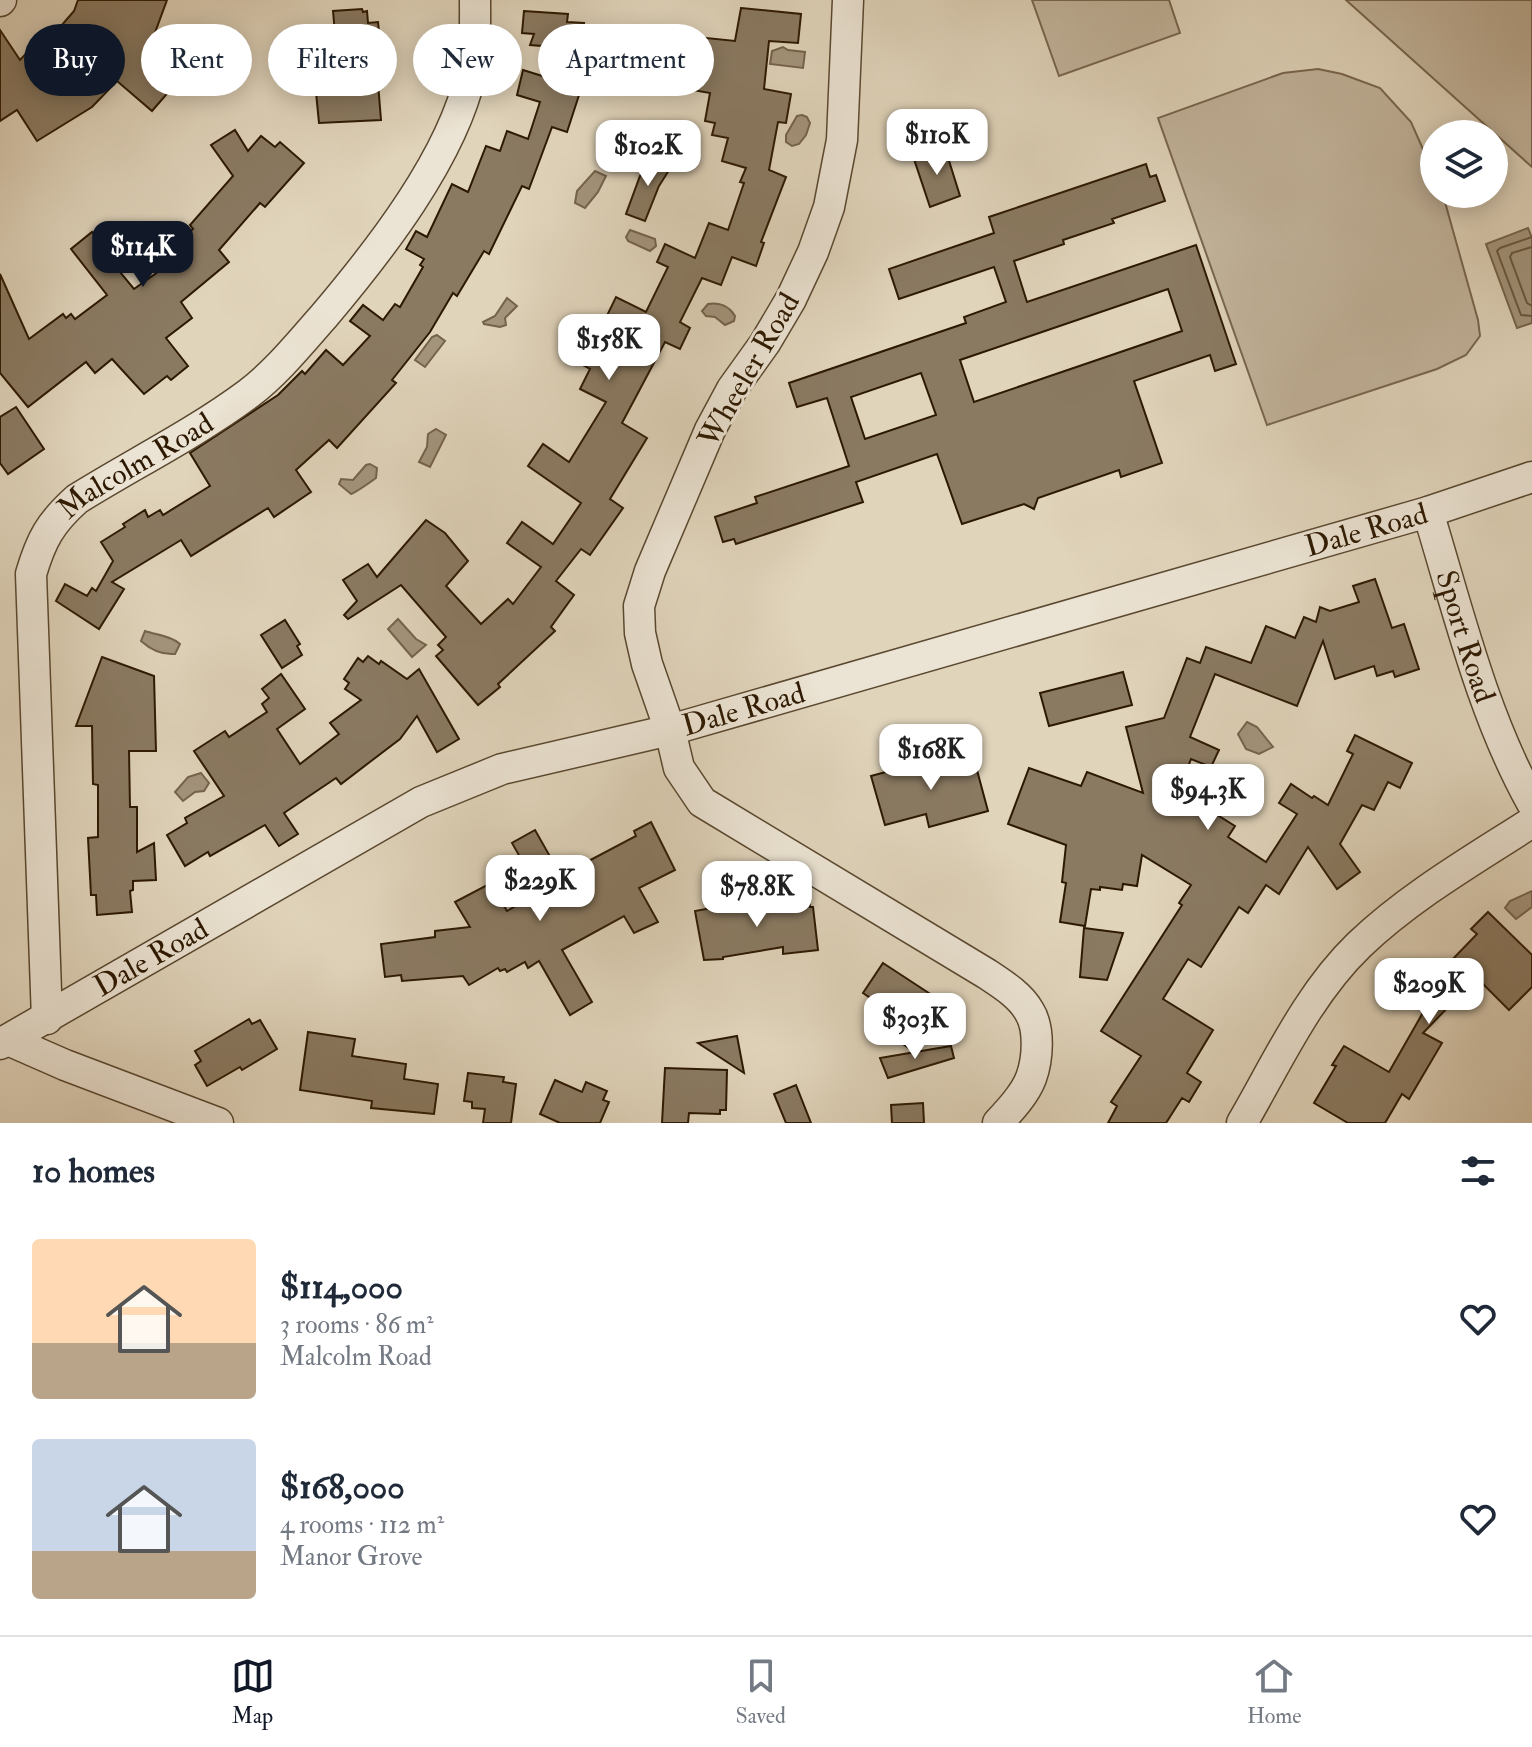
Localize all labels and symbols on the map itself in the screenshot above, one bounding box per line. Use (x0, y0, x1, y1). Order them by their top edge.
pin: $110K (881, 109, 993, 177)
pin: $102K (592, 120, 704, 188)
pin: $114K (87, 221, 199, 289)
street label: Wheeler Road (689, 286, 808, 455)
pin: $158K (553, 314, 665, 382)
street label: Malcolm Road (49, 404, 220, 526)
street label: Dale Road (1301, 495, 1432, 565)
street label: Sport Road (1428, 566, 1504, 708)
street label: Dale Road (678, 674, 809, 744)
pin: $168K (875, 724, 987, 792)
pin: $94.3K (1143, 764, 1273, 832)
pin: $229K (484, 855, 596, 923)
pin: $78.8K (692, 861, 822, 929)
street label: Dale Road (87, 910, 215, 1005)
pin: $209K (1373, 958, 1485, 1026)
pin: $303K (859, 993, 971, 1061)

